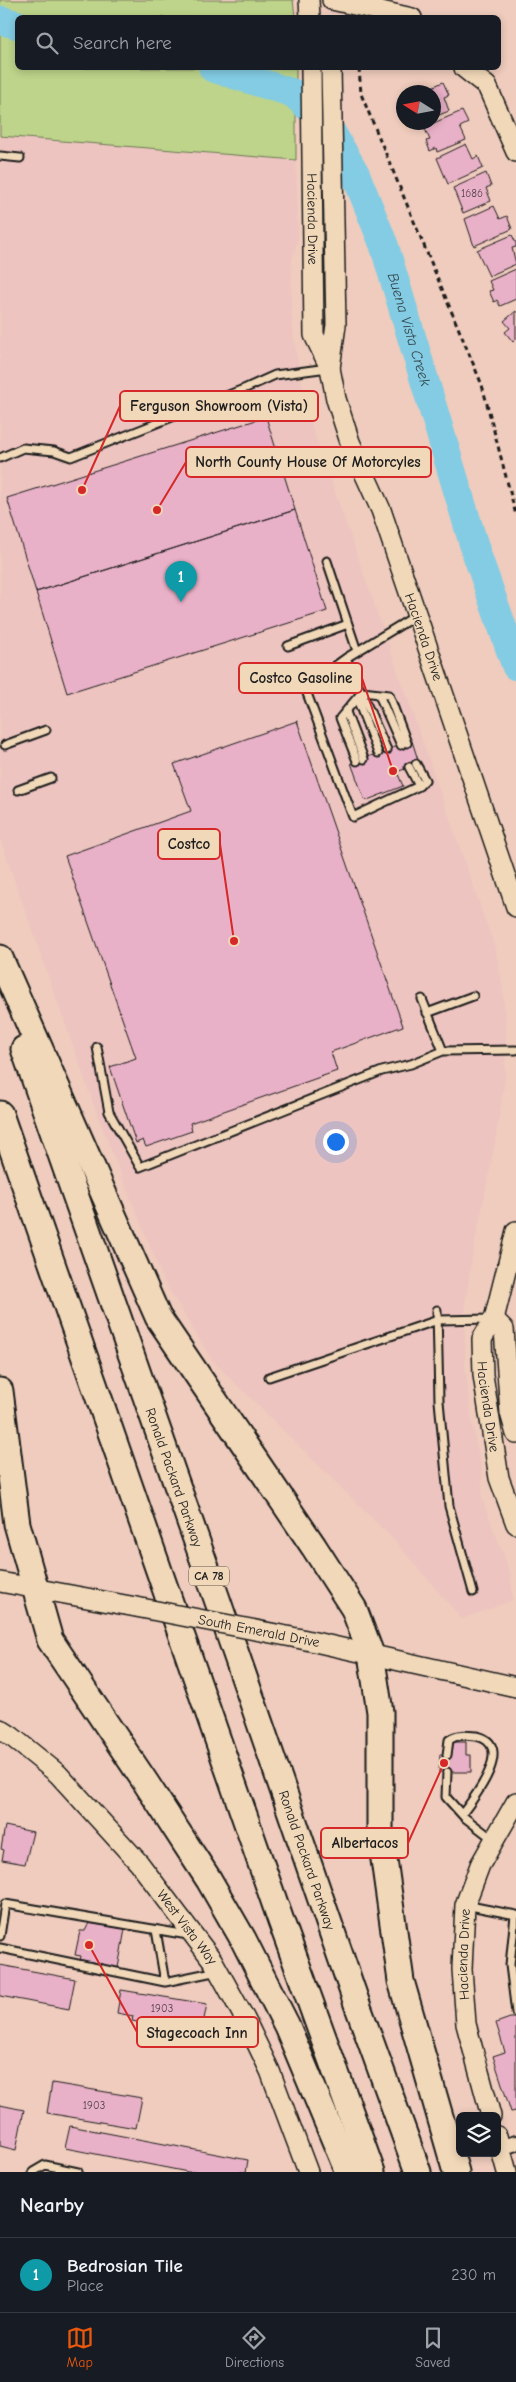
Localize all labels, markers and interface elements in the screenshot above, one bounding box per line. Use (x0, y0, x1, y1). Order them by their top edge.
search box (15, 15, 501, 70)
icon: search (33, 29, 61, 57)
text: Search here (73, 32, 172, 54)
north arrow (396, 85, 441, 130)
street label: Hacienda Drive (304, 173, 322, 265)
house number: 1686 (461, 187, 483, 200)
water label: Buena Vista Creek (384, 270, 435, 389)
callout: Ferguson Showroom (Vista) (120, 391, 318, 421)
text: Ferguson Showroom (Vista) (130, 397, 308, 415)
callout: North County House Of Motorcyles (186, 447, 431, 477)
text: North County House Of Motorcyles (195, 453, 421, 471)
pin: 1 (165, 561, 197, 602)
street label: Hacienda Drive (401, 591, 447, 683)
callout: Costco Gasoline (239, 663, 362, 693)
text: Costco Gasoline (250, 669, 352, 687)
callout: Costco (158, 829, 220, 859)
text: Costco (168, 835, 210, 853)
your location (323, 1129, 349, 1155)
street label: Hacienda Drive (474, 1361, 503, 1453)
street label: Ronald Packard Parkway (142, 1405, 207, 1550)
road number: CA 78 (189, 1566, 229, 1585)
street label: South Emerald Drive (197, 1611, 321, 1651)
street label: Ronald Packard Parkway (275, 1788, 339, 1933)
callout: Albertacos (321, 1828, 408, 1858)
text: Albertacos (332, 1834, 398, 1852)
street label: West Vista Way (154, 1886, 222, 1968)
street label: Hacienda Drive (453, 1908, 473, 2001)
house number: 1903 (151, 2002, 173, 2015)
callout: Stagecoach Inn (137, 2017, 258, 2047)
text: Stagecoach Inn (146, 2024, 248, 2042)
house number: 1903 (83, 2099, 105, 2112)
map controls (456, 2112, 501, 2157)
button: layers (456, 2112, 501, 2157)
text: Nearby (20, 2193, 84, 2217)
text: Bedrosian Tile (67, 2255, 183, 2277)
text: 1 (33, 2266, 39, 2284)
text: 230 m (451, 2266, 496, 2284)
text: Place (67, 2277, 103, 2295)
tab: Map (66, 2324, 94, 2371)
tab: Directions (225, 2324, 284, 2371)
tab: Saved (415, 2324, 450, 2371)

